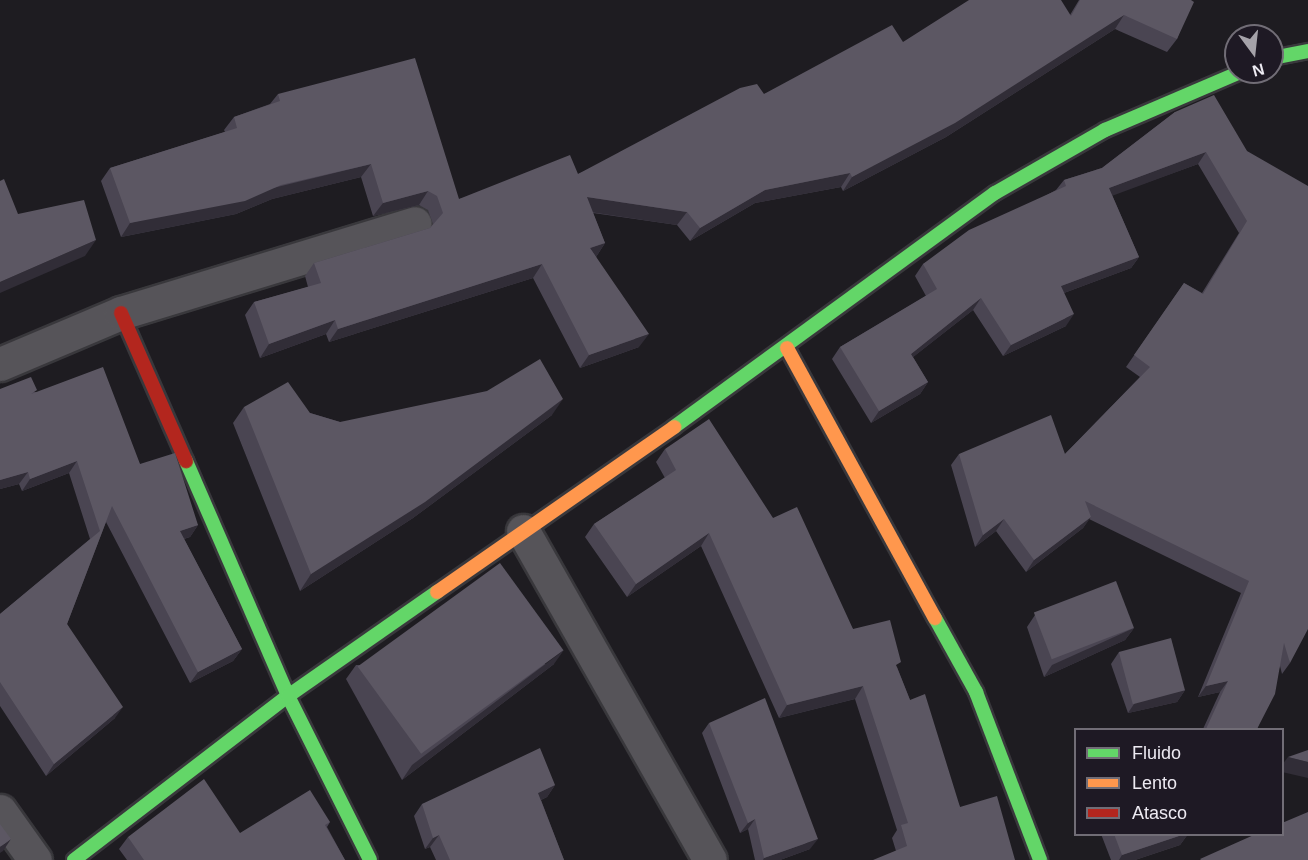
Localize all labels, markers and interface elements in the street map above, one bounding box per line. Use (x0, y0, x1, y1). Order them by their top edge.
north arrow (1224, 24, 1284, 84)
text: N (1250, 60, 1266, 80)
legend (1074, 728, 1284, 836)
text: Fluido (1132, 743, 1181, 763)
text: Lento (1132, 773, 1177, 793)
text: Atasco (1132, 803, 1187, 823)

